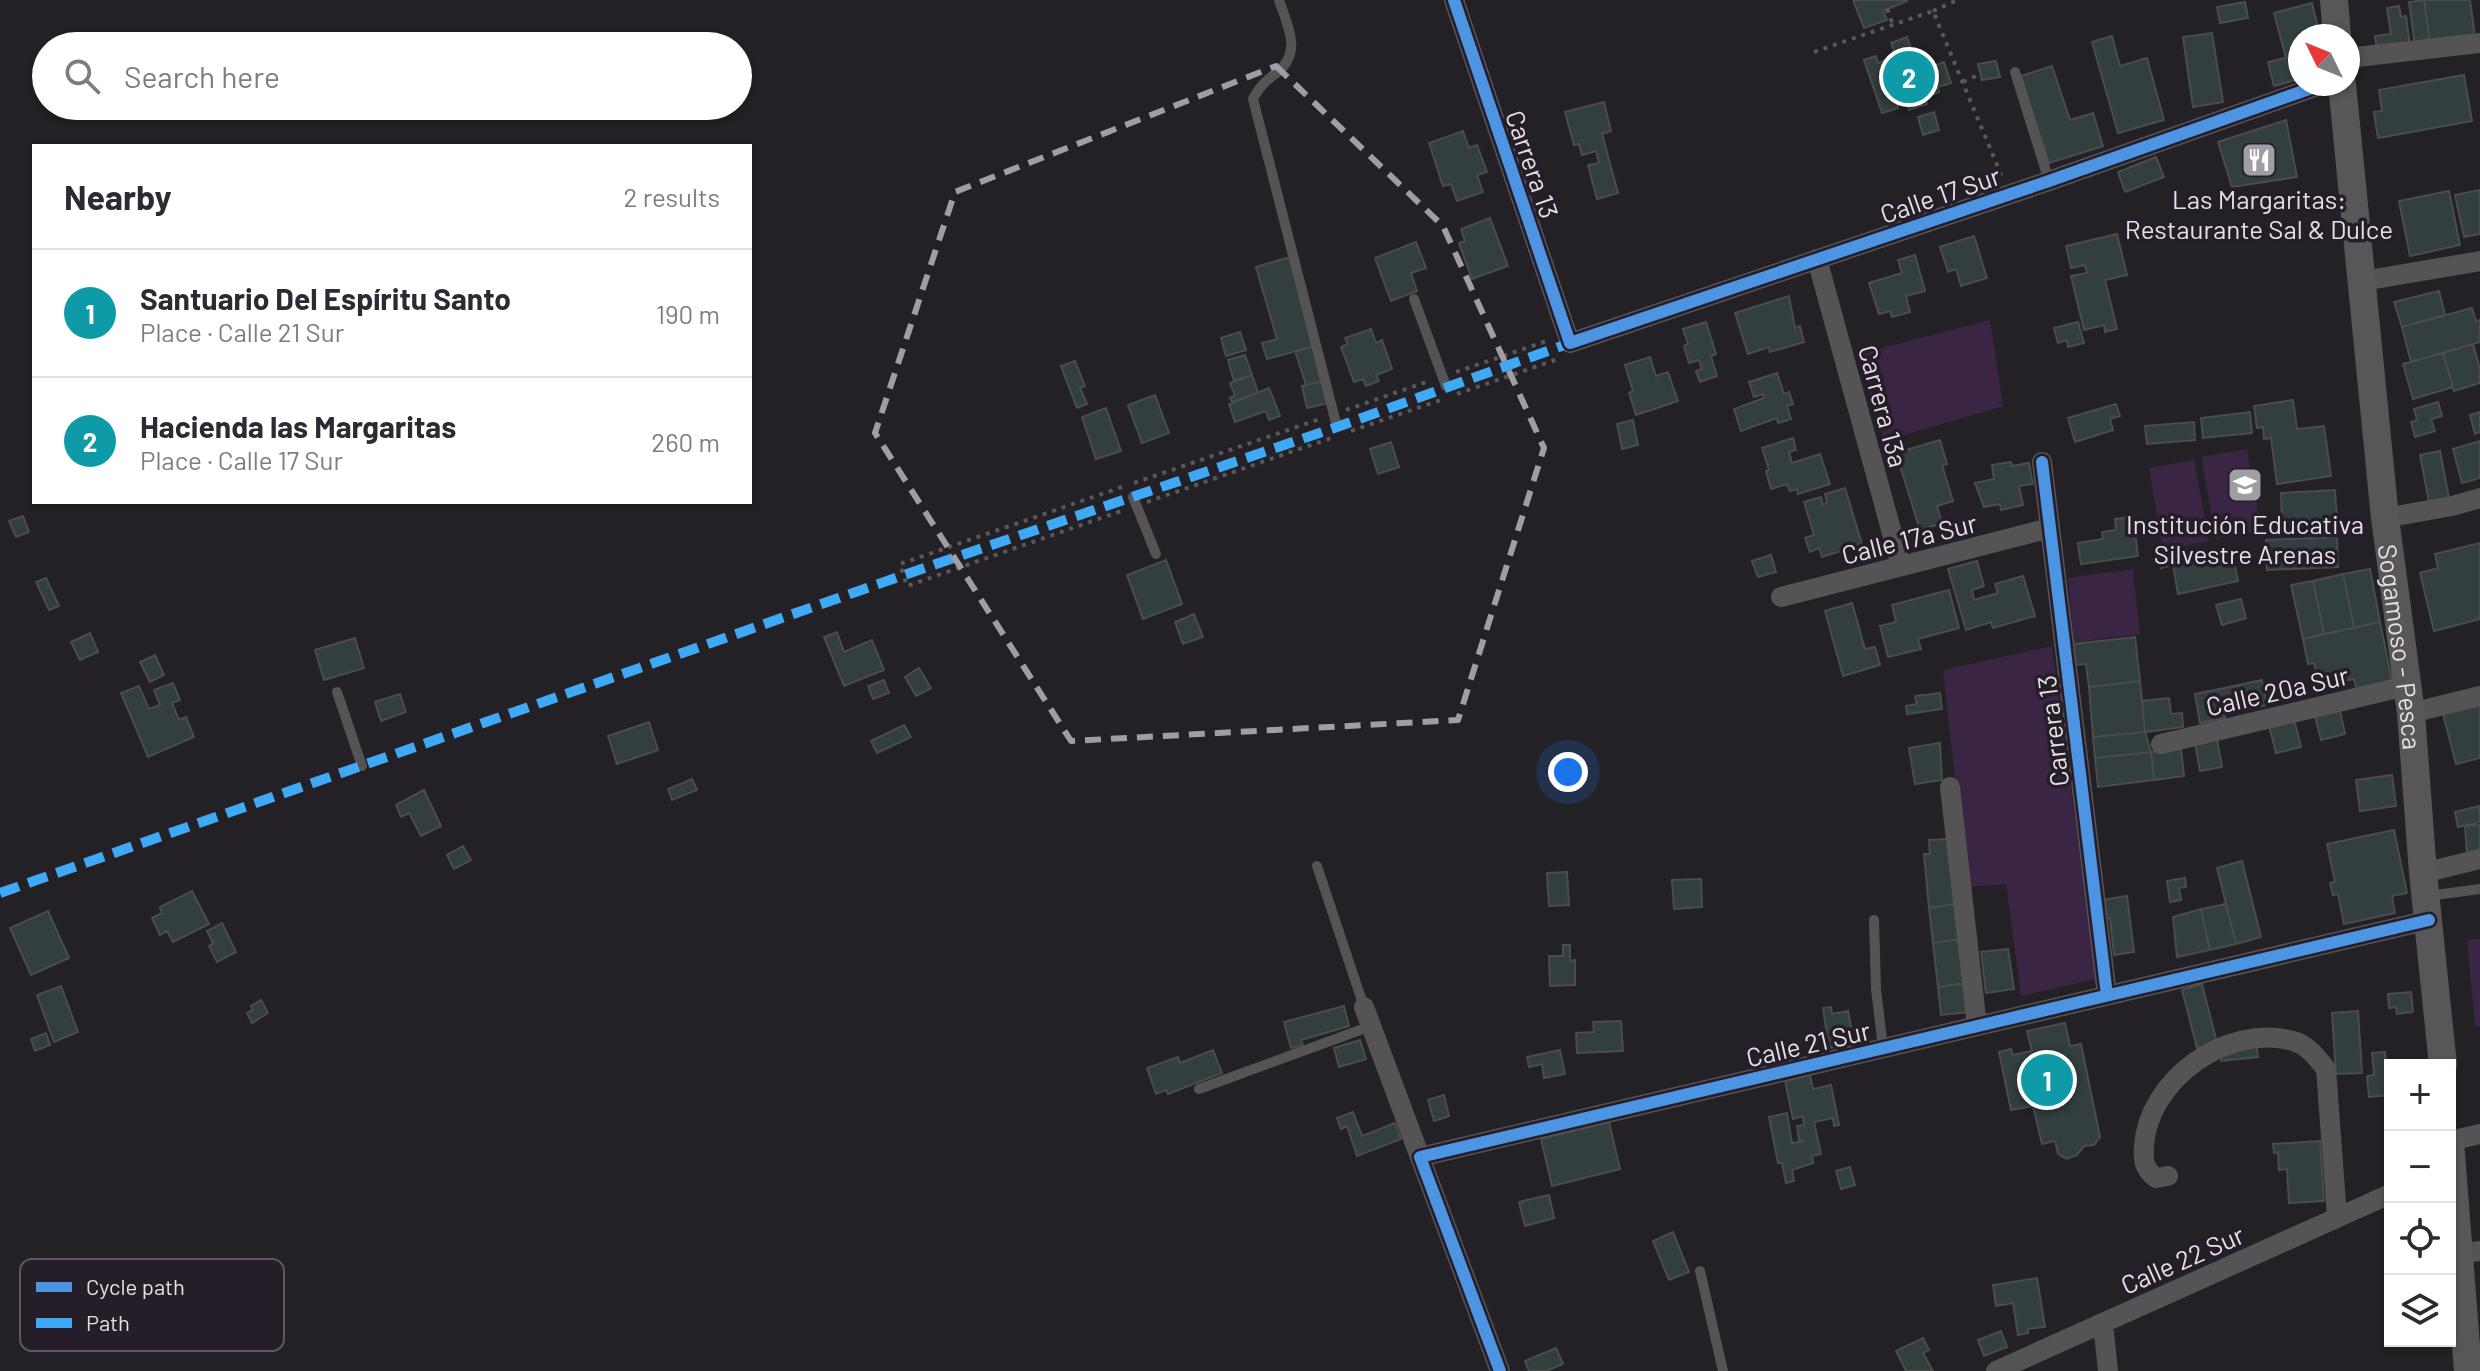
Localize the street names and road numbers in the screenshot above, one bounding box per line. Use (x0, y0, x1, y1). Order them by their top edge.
street label: Carrera 13 (1500, 106, 1566, 222)
street label: Calle 17 Sur (1876, 159, 2005, 229)
street label: Carrera 13a (1853, 342, 1915, 470)
street label: Calle 17a Sur (1838, 506, 1980, 570)
street label: Sogamoso - Pesca (2373, 542, 2429, 751)
street label: Calle 20a Sur (2203, 658, 2352, 721)
street label: Carrera 13 (2030, 674, 2074, 788)
street label: Calle 21 Sur (1743, 1014, 1874, 1072)
street label: Calle 22 Sur (2116, 1218, 2249, 1300)

